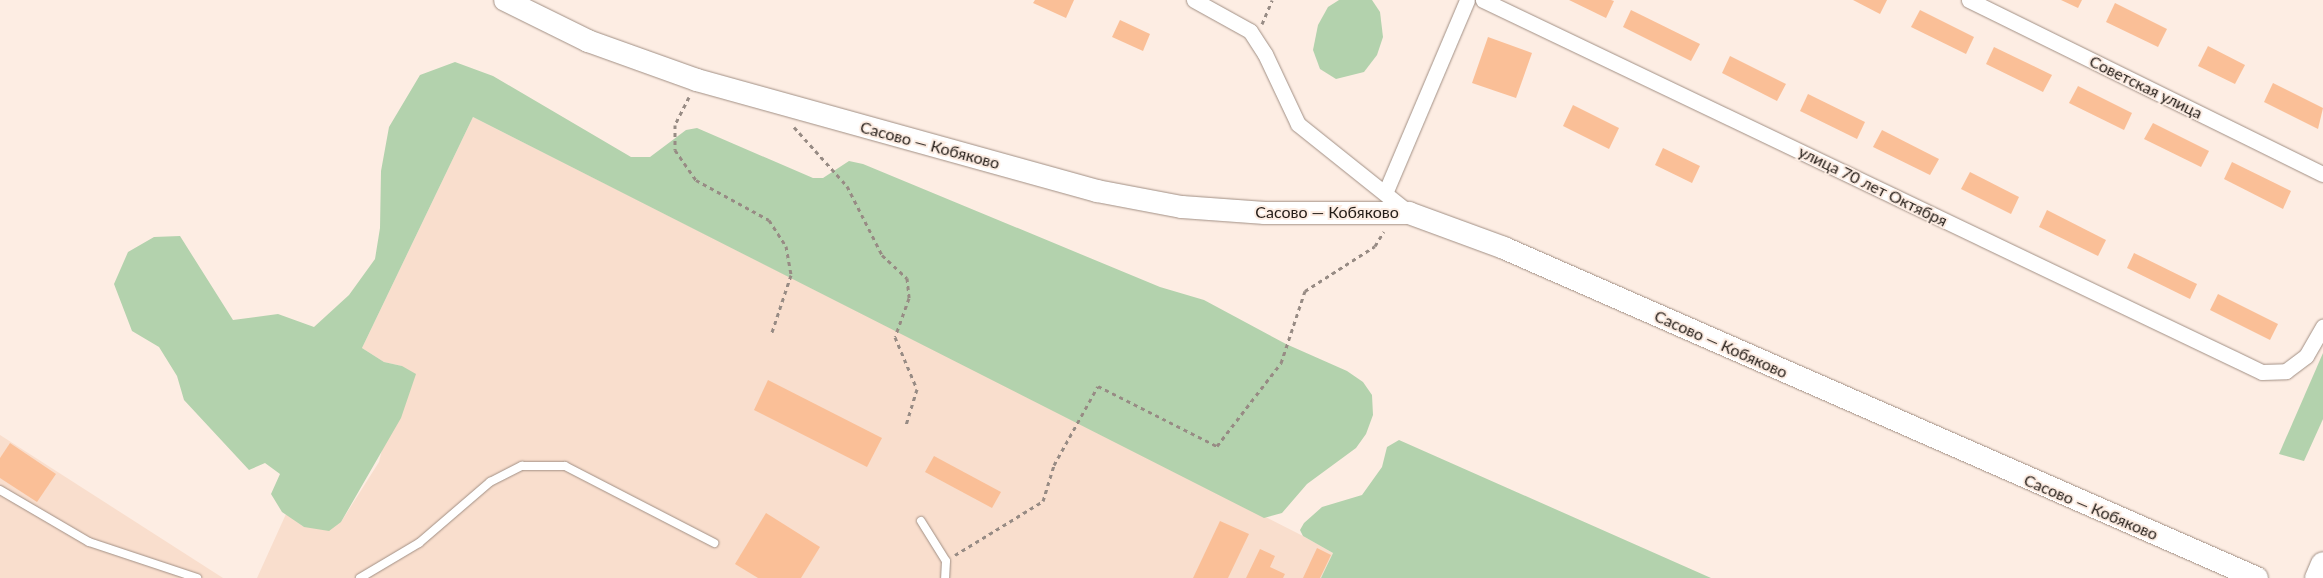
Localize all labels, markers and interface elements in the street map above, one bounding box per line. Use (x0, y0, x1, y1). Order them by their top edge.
street label: Советская улица (2086, 51, 2206, 123)
street label: Сасово — Кобяково (858, 117, 1002, 173)
street label: улица 70 лет Октября (1796, 142, 1950, 230)
street label: Сасово — Кобяково (1255, 202, 1399, 222)
street label: Сасово — Кобяково (1652, 306, 1790, 382)
street label: Сасово — Кобяково (2021, 470, 2161, 544)

